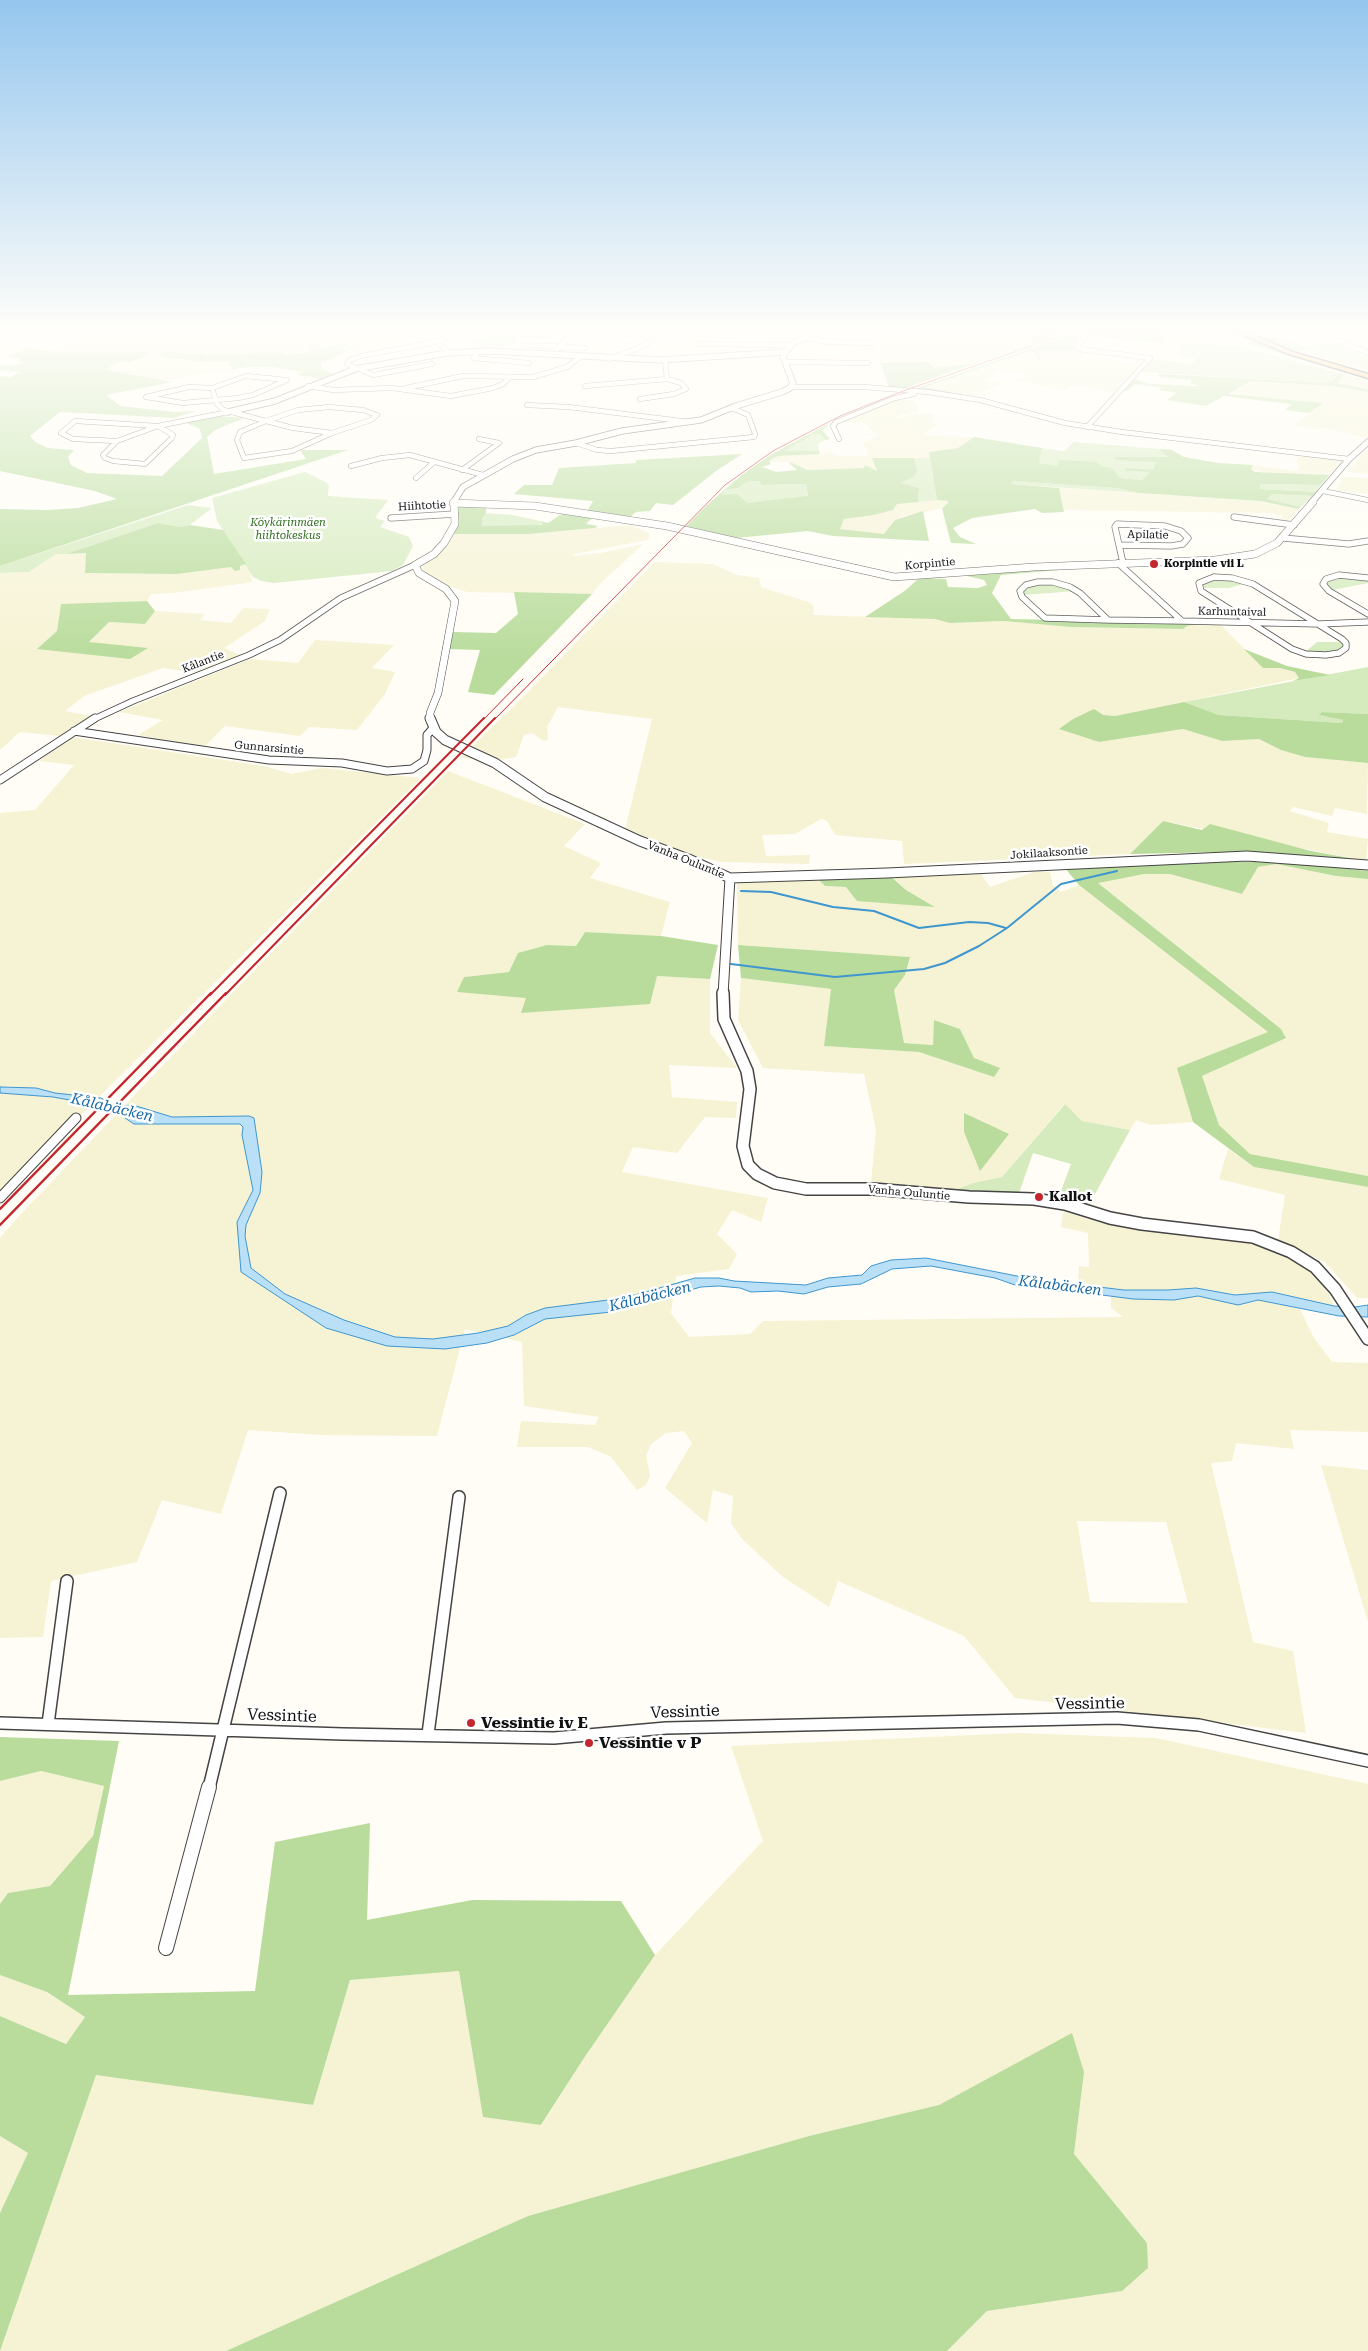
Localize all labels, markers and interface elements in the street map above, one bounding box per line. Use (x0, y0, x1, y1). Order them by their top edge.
street label: Hiihtotie (398, 498, 446, 514)
park label: Köykärinmäen hiihtokeskus (250, 516, 326, 542)
street label: Apilatie (1127, 528, 1169, 542)
street label: Korpintie (904, 555, 956, 573)
place label: Korpintie vii L (1164, 557, 1244, 571)
marker: Korpintie vii L (1148, 558, 1160, 570)
street label: Karhuntaival (1198, 605, 1266, 619)
street label: Kålantie (180, 648, 226, 676)
street label: Gunnarsintie (234, 738, 304, 758)
street label: Vanha Ouluntie (645, 838, 727, 882)
street label: Jokilaaksontie (1010, 844, 1088, 862)
water label: Kålabäcken (69, 1090, 155, 1126)
street label: Vanha Ouluntie (867, 1183, 951, 1203)
place label: Kallot (1049, 1189, 1092, 1205)
marker: Kallot (1033, 1191, 1045, 1203)
water label: Kålabäcken (1017, 1272, 1103, 1300)
water label: Kålabäcken (607, 1278, 693, 1316)
street label: Vessintie (1055, 1694, 1125, 1714)
street label: Vessintie (650, 1701, 720, 1723)
street label: Vessintie (247, 1705, 317, 1727)
place label: Vessintie iv E (481, 1713, 588, 1733)
marker: Vessintie iv E (465, 1717, 477, 1729)
place label: Vessintie v P (599, 1733, 701, 1753)
marker: Vessintie v P (583, 1737, 595, 1749)

